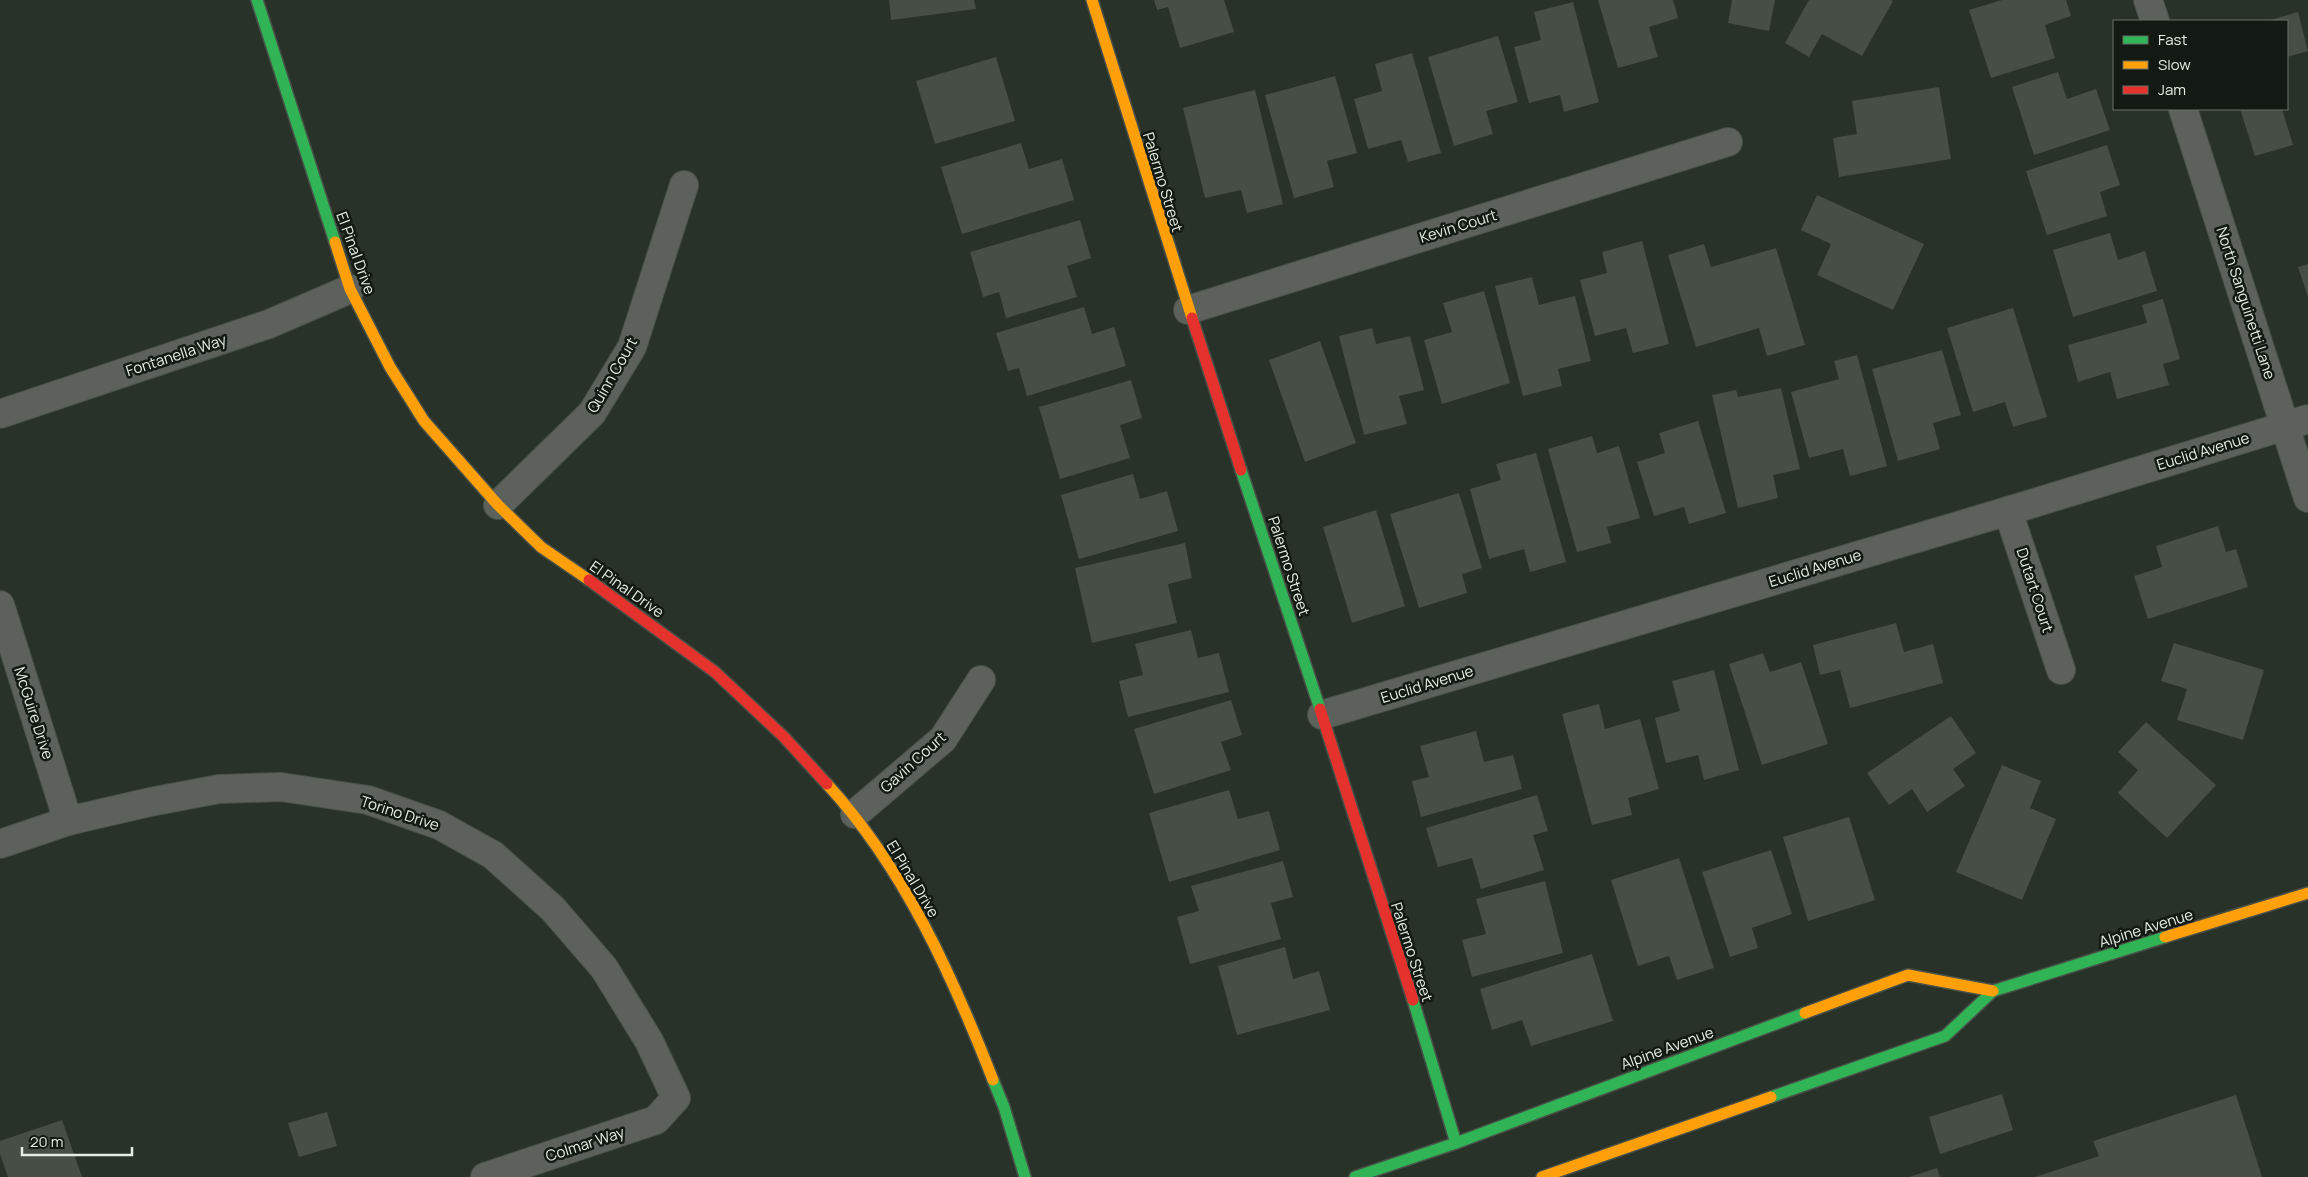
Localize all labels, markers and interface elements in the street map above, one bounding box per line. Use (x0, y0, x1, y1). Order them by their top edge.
legend (2113, 20, 2288, 110)
text: Fast (2158, 29, 2187, 50)
text: Slow (2158, 54, 2191, 75)
text: Jam (2158, 79, 2186, 100)
street label: Palermo Street (1138, 130, 1188, 234)
street label: Kevin Court (1417, 204, 1499, 248)
street label: El Pinal Drive (331, 209, 381, 297)
street label: North Sanguinetti Lane (2211, 224, 2281, 382)
street label: Fontanella Way (123, 329, 229, 381)
street label: Quinn Court (582, 333, 642, 417)
street label: Euclid Avenue (2154, 427, 2252, 475)
street label: Palermo Street (1263, 514, 1315, 618)
street label: Euclid Avenue (1766, 544, 1864, 592)
street label: Dutart Court (2011, 545, 2059, 635)
street label: El Pinal Drive (586, 556, 669, 623)
street label: Euclid Avenue (1378, 660, 1476, 708)
street label: McGuire Drive (9, 664, 59, 762)
street label: Gavin Court (876, 727, 950, 797)
street label: Torino Drive (358, 790, 442, 836)
street label: El Pinal Drive (882, 837, 944, 922)
street label: Palermo Street (1386, 900, 1438, 1004)
street label: Alpine Avenue (2096, 904, 2196, 952)
street label: Alpine Avenue (1618, 1021, 1717, 1075)
street label: Colmar Way (543, 1121, 627, 1167)
scale bar (22, 1124, 132, 1156)
text: 20 m (30, 1131, 63, 1152)

